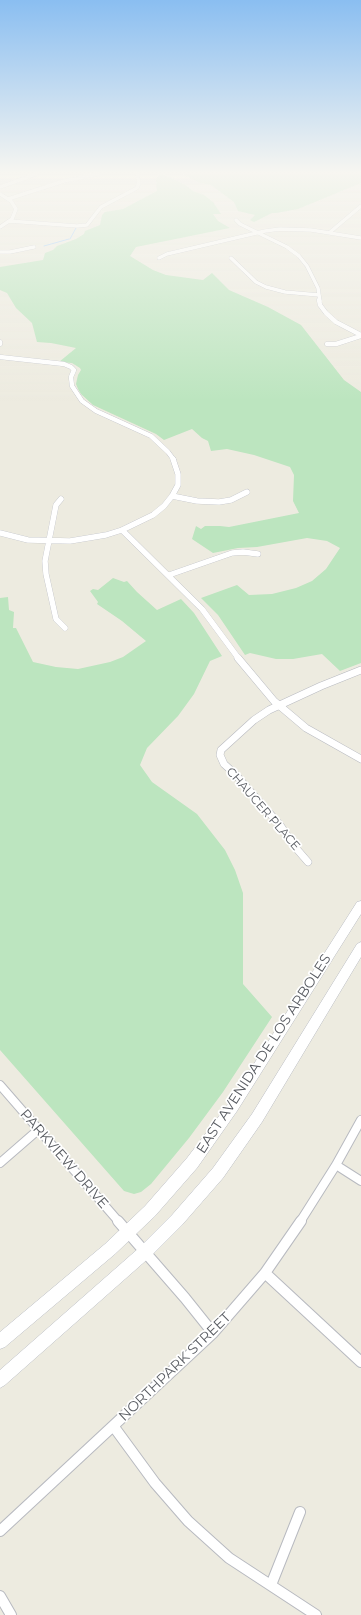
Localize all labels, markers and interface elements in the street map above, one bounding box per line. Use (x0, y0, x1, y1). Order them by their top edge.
street label: CHAUCER PLACE (223, 765, 303, 853)
street label: EAST AVENIDA DE LOS ARBOLES (193, 951, 335, 1157)
street label: PARKVIEW DRIVE (16, 1106, 112, 1212)
street label: NORTHPARK STREET (116, 1309, 234, 1425)

